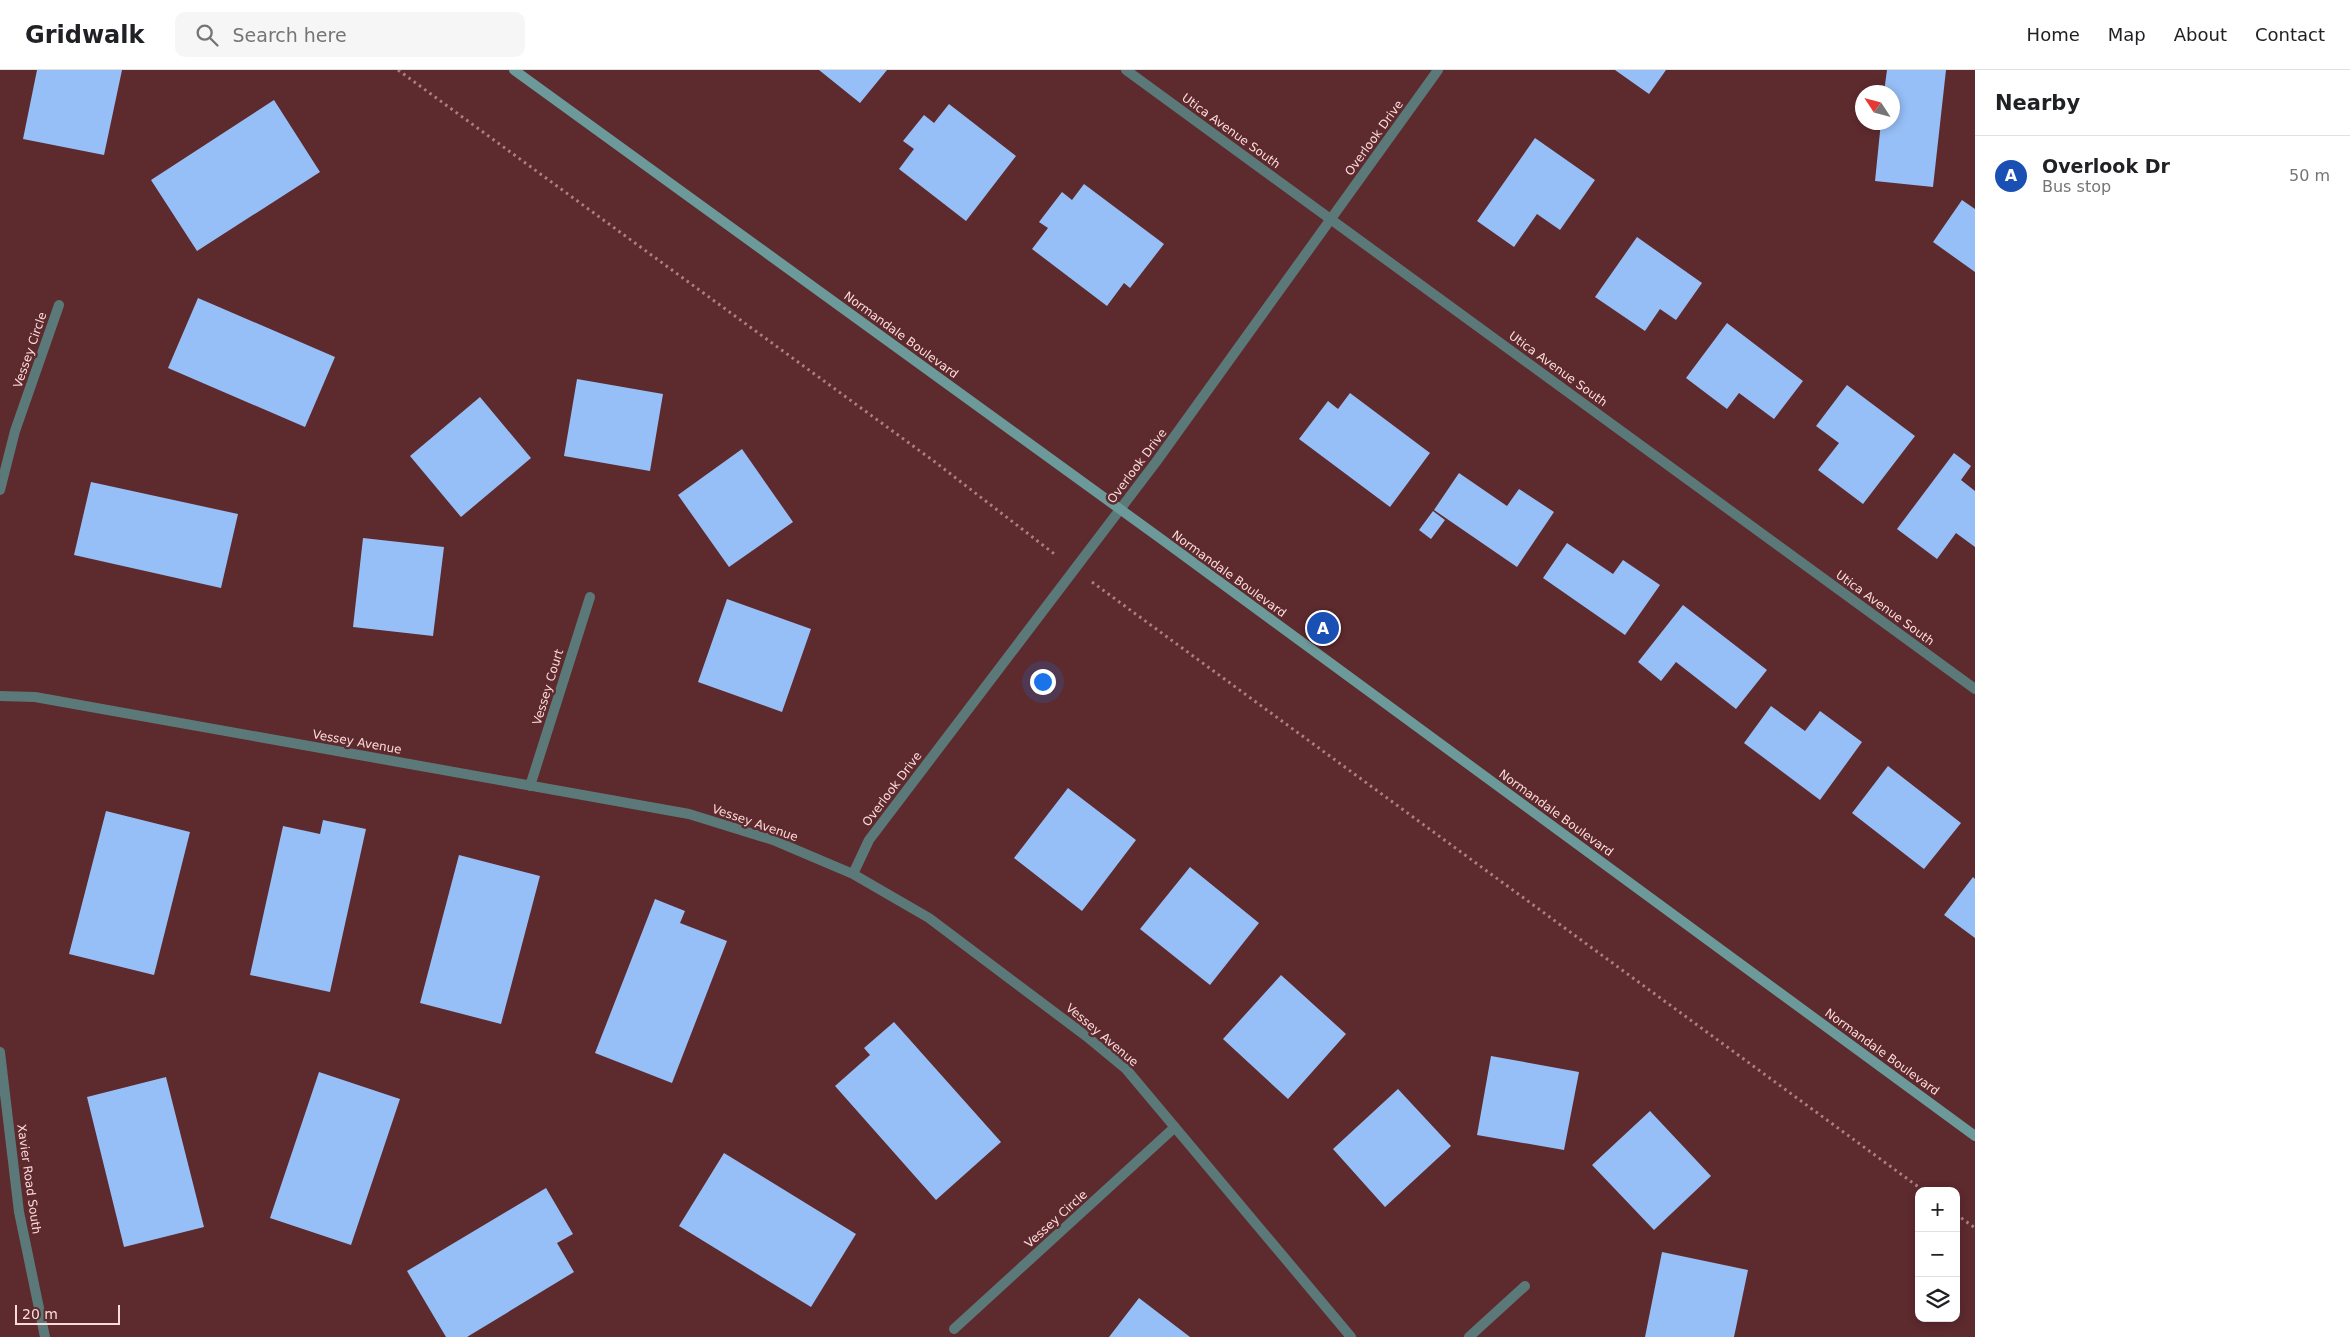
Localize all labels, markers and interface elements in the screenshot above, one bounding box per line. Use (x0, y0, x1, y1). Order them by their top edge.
search box (175, 12, 525, 57)
text: Gridwalk (25, 21, 145, 49)
icon: search (193, 21, 221, 49)
text: Search here (233, 24, 347, 46)
text: Home (2027, 24, 2080, 45)
text: Map (2108, 24, 2146, 45)
text: About (2174, 24, 2227, 45)
text: Contact (2255, 24, 2325, 45)
north arrow (1855, 85, 1900, 130)
street label: Utica Avenue South (1179, 91, 1283, 171)
text: Nearby (1995, 91, 2080, 115)
street label: Overlook Drive (1342, 98, 1406, 178)
text: Overlook Dr (2042, 155, 2170, 177)
text: A (2005, 166, 2017, 185)
text: 50 m (2289, 166, 2330, 185)
text: Bus stop (2042, 177, 2111, 196)
street label: Normandale Boulevard (841, 289, 961, 381)
street label: Vessey Circle (10, 310, 50, 390)
street label: Utica Avenue South (1506, 329, 1610, 409)
street label: Overlook Drive (1104, 426, 1170, 506)
street label: Normandale Boulevard (1169, 528, 1289, 620)
street label: Utica Avenue South (1833, 568, 1937, 648)
pin: A (1307, 609, 1339, 647)
street label: Vessey Court (530, 647, 566, 727)
your location (1030, 669, 1056, 695)
street label: Vessey Avenue (311, 727, 403, 757)
street label: Overlook Drive (859, 749, 925, 829)
street label: Normandale Boulevard (1496, 767, 1616, 859)
street label: Vessey Avenue (710, 802, 800, 844)
street label: Vessey Avenue (1063, 1001, 1141, 1069)
street label: Normandale Boulevard (1822, 1006, 1942, 1098)
street label: Xavier Road South (14, 1123, 44, 1235)
street label: Vessey Circle (1022, 1187, 1090, 1251)
map controls (1915, 1187, 1960, 1322)
button: + (1915, 1187, 1960, 1232)
button: − (1915, 1232, 1960, 1277)
button: layers (1915, 1277, 1960, 1322)
scale bar (15, 1302, 120, 1325)
text: 20 m (22, 1306, 58, 1322)

